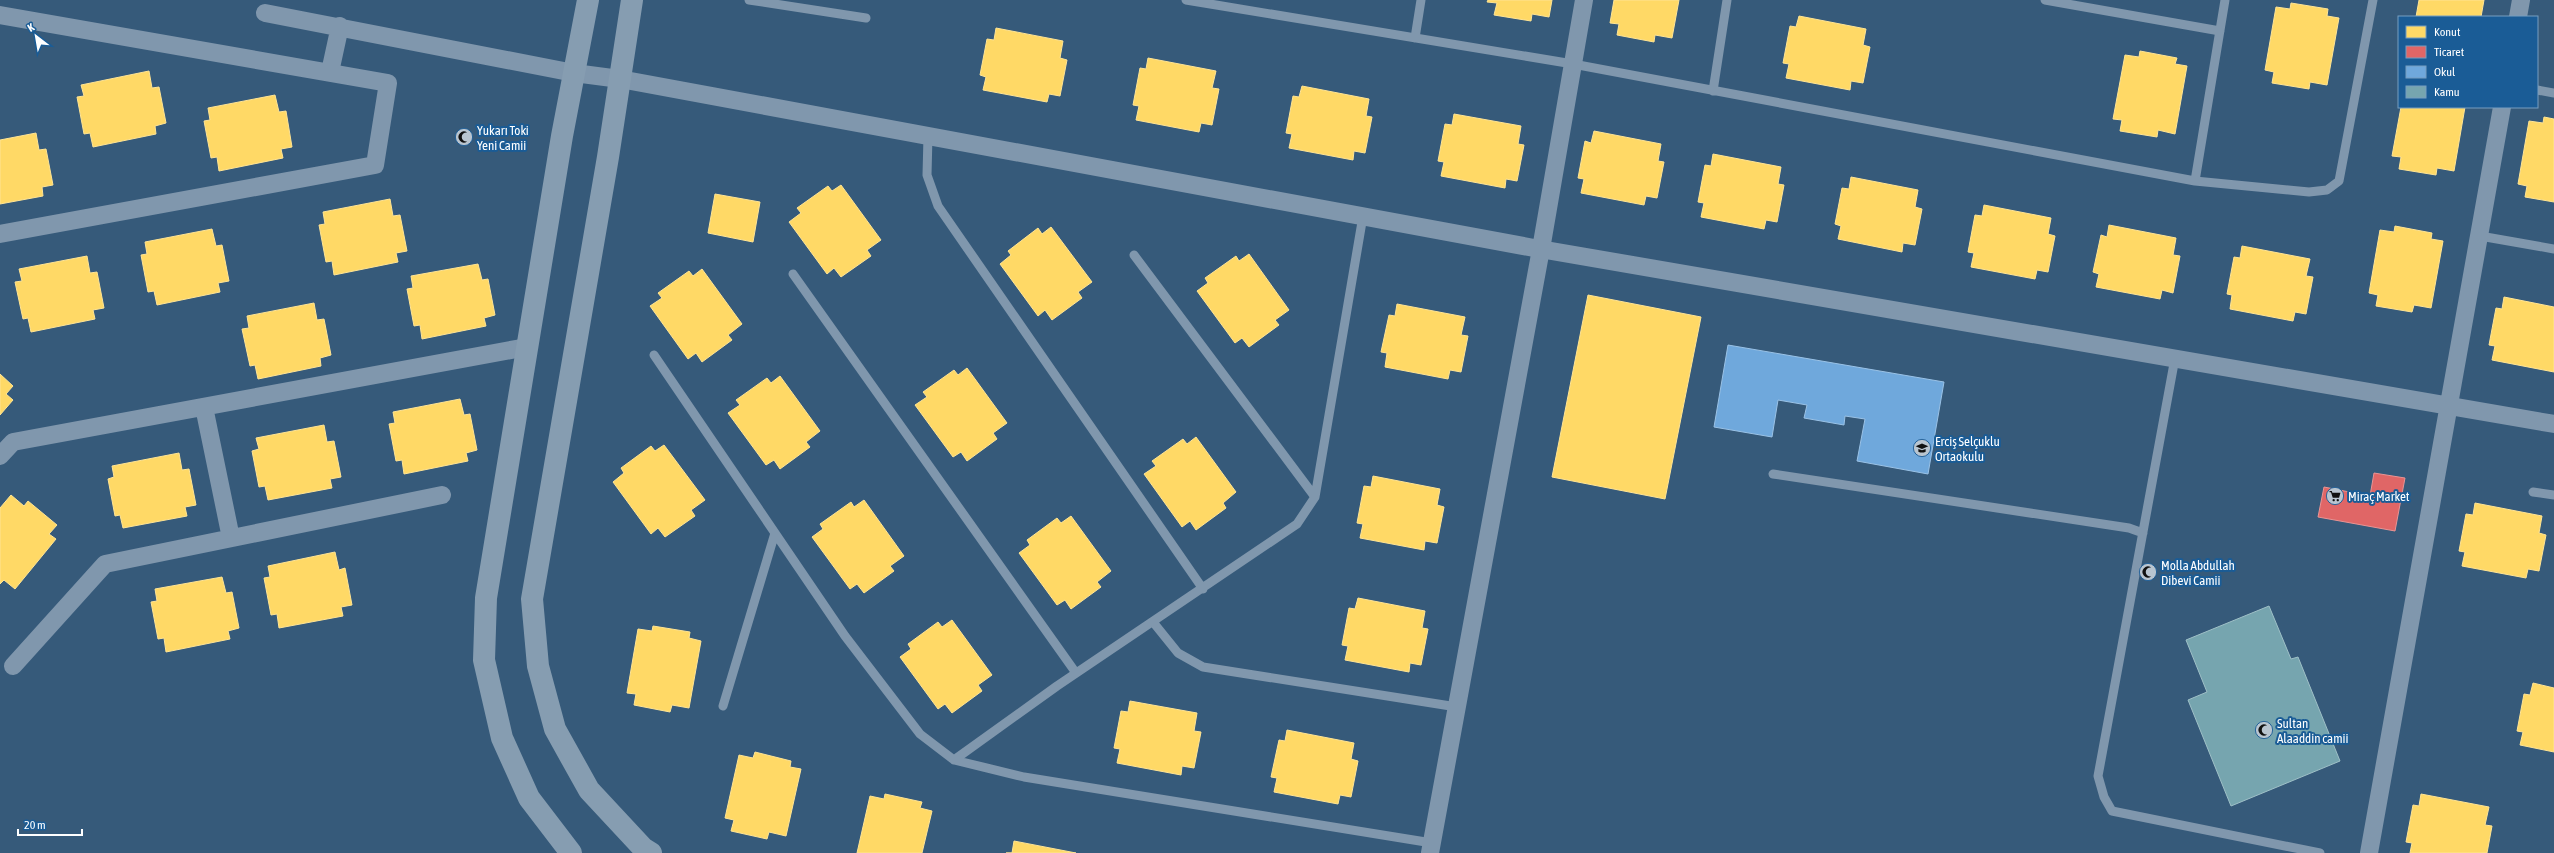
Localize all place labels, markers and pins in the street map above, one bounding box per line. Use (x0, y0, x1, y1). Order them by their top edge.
place label: Yukarı Toki Yeni Camii (477, 123, 529, 153)
mosque icon: Yukarı Toki Yeni Camii (454, 127, 474, 147)
place label: Erciş Selçuklu Ortaokulu (1935, 434, 2000, 464)
school or university icon: Erciş Selçuklu Ortaokulu (1912, 438, 1932, 458)
supermarket icon: Miraç Market (2325, 486, 2345, 506)
place label: Miraç Market (2348, 489, 2410, 504)
place label: Molla Abdullah Dibevi Camii (2161, 558, 2235, 588)
mosque icon: Molla Abdullah Dibevi Camii (2138, 562, 2158, 582)
place label: Sultan Alaaddin camii (2277, 716, 2349, 746)
mosque icon: Sultan Alaaddin camii (2254, 720, 2274, 740)

